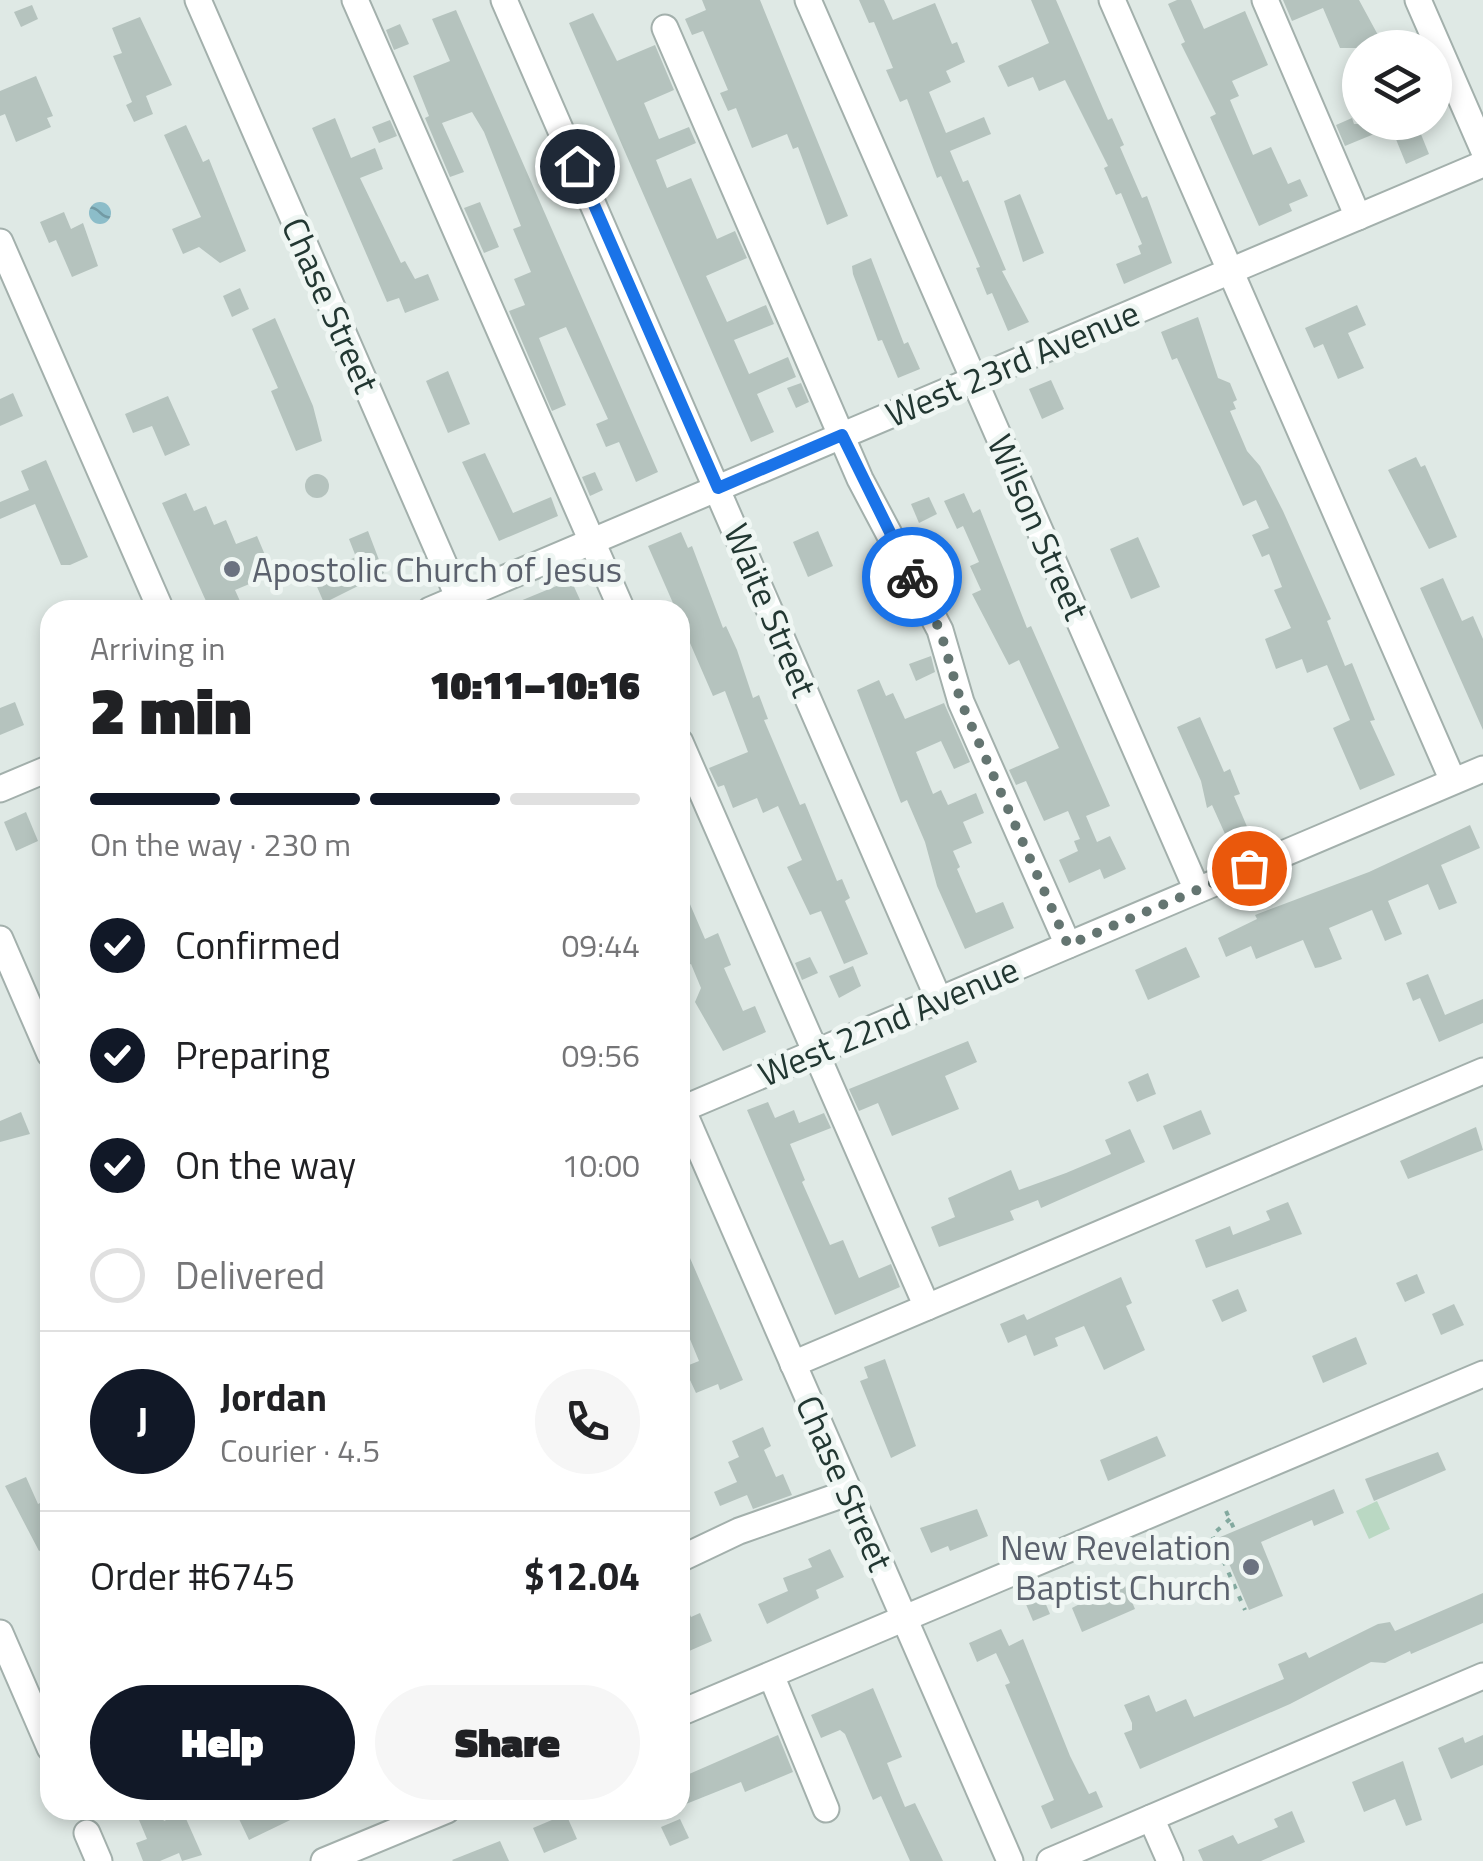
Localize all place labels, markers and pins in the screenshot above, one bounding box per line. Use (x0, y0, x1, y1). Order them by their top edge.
pin (535, 124, 620, 209)
place label: Apostolic Church of Jesus (252, 542, 622, 596)
marker: Apostolic Church of Jesus (221, 558, 243, 580)
pin (1207, 826, 1292, 911)
place label: New Revelation Baptist Church (1000, 1520, 1231, 1614)
marker: New Revelation Baptist Church (1240, 1556, 1262, 1578)

